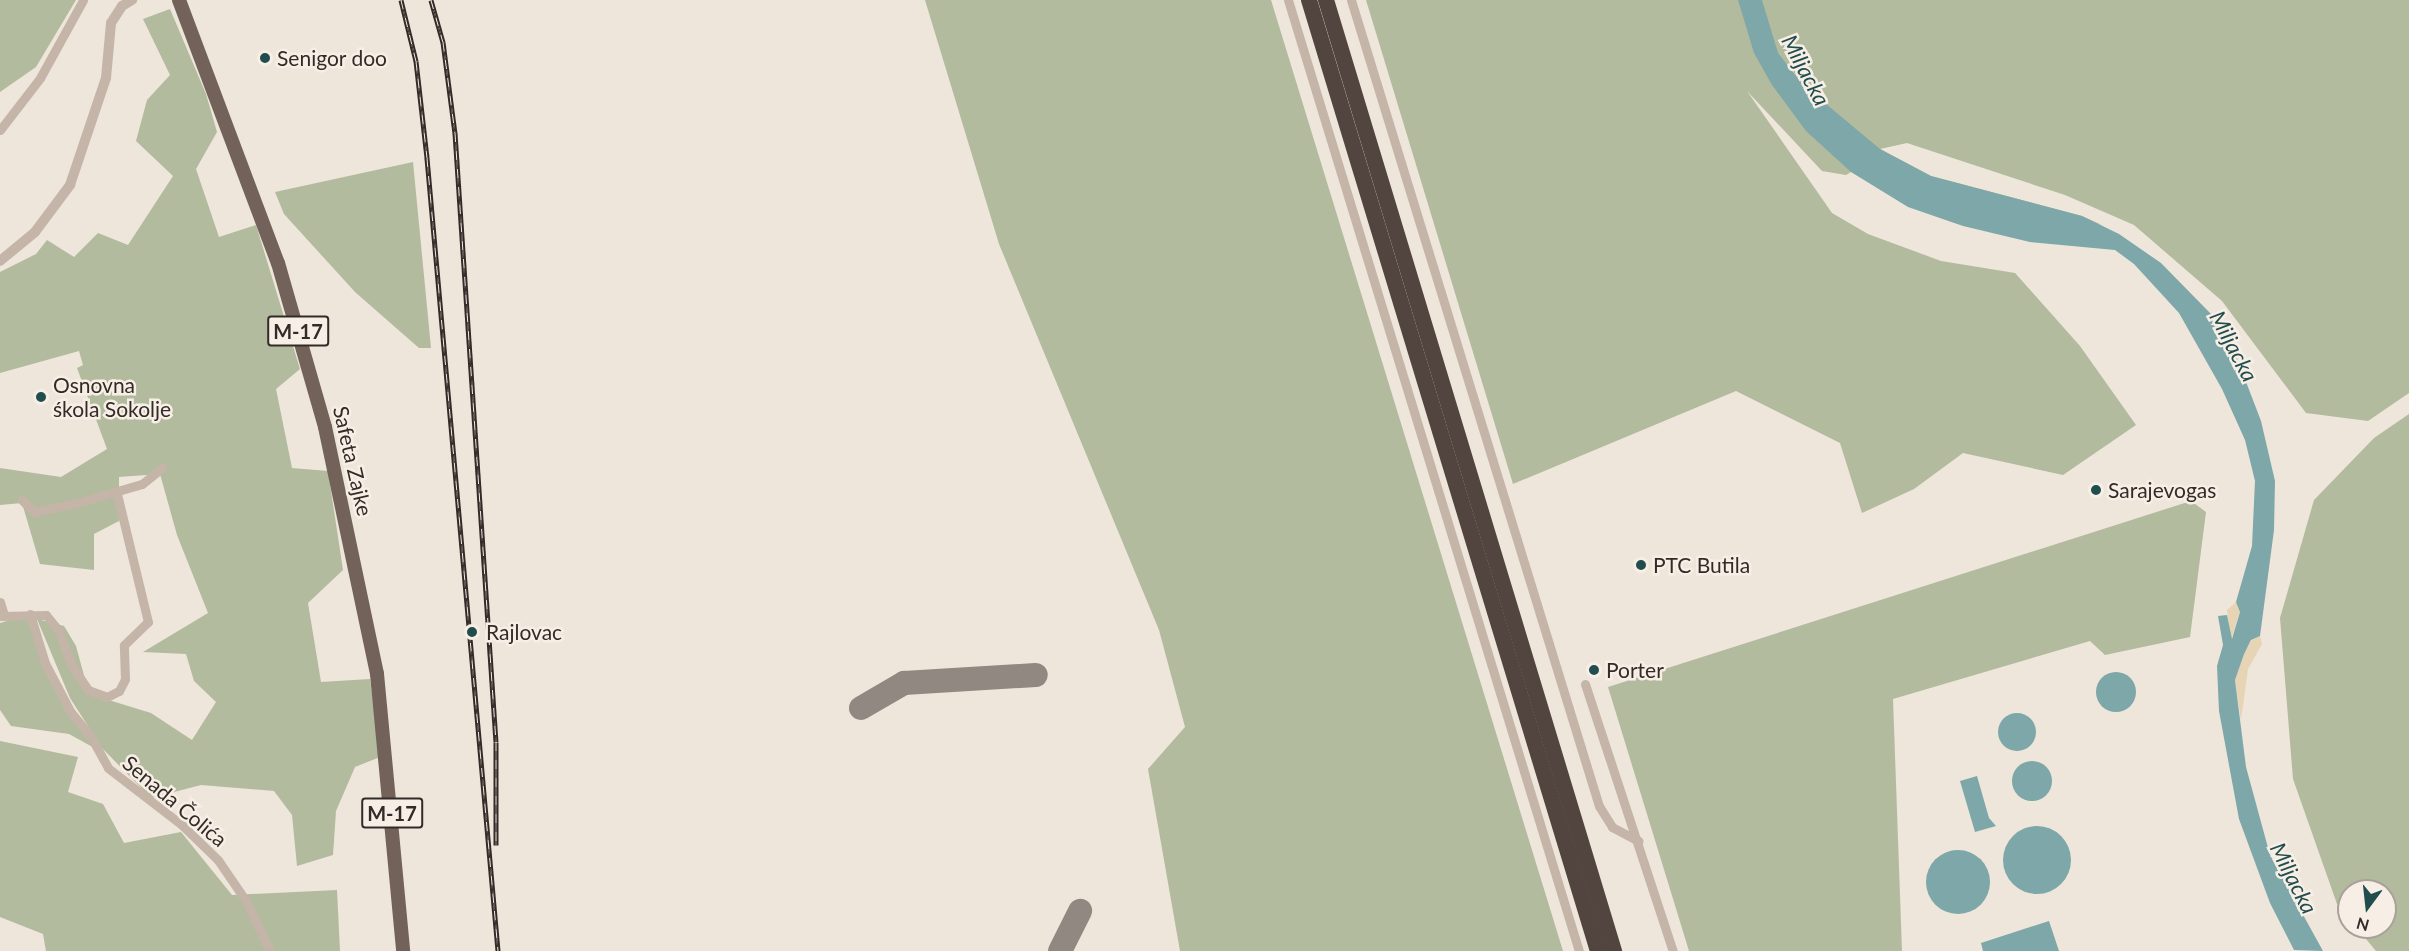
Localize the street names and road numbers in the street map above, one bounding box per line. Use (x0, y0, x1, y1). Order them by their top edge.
road number: M-17 (266, 314, 330, 348)
street label: Safeta Zajke (328, 404, 378, 518)
street label: Senada Čolića (118, 750, 232, 852)
road number: M-17 (360, 796, 424, 830)

